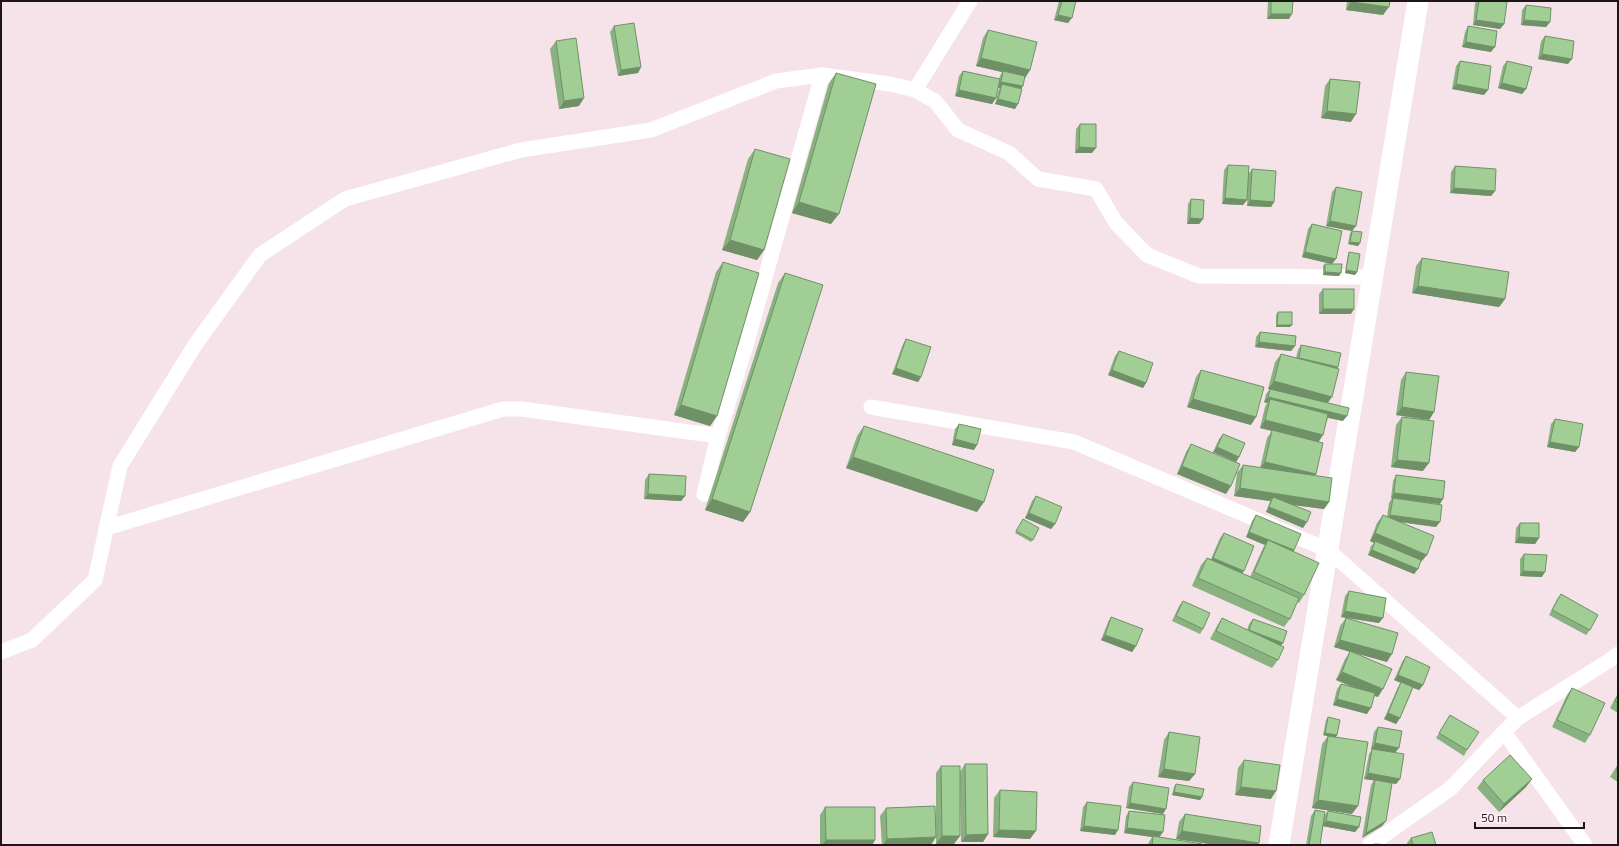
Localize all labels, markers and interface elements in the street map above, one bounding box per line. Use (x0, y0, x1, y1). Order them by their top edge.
scale bar (1475, 804, 1584, 830)
text: 50 m (1481, 808, 1507, 827)

